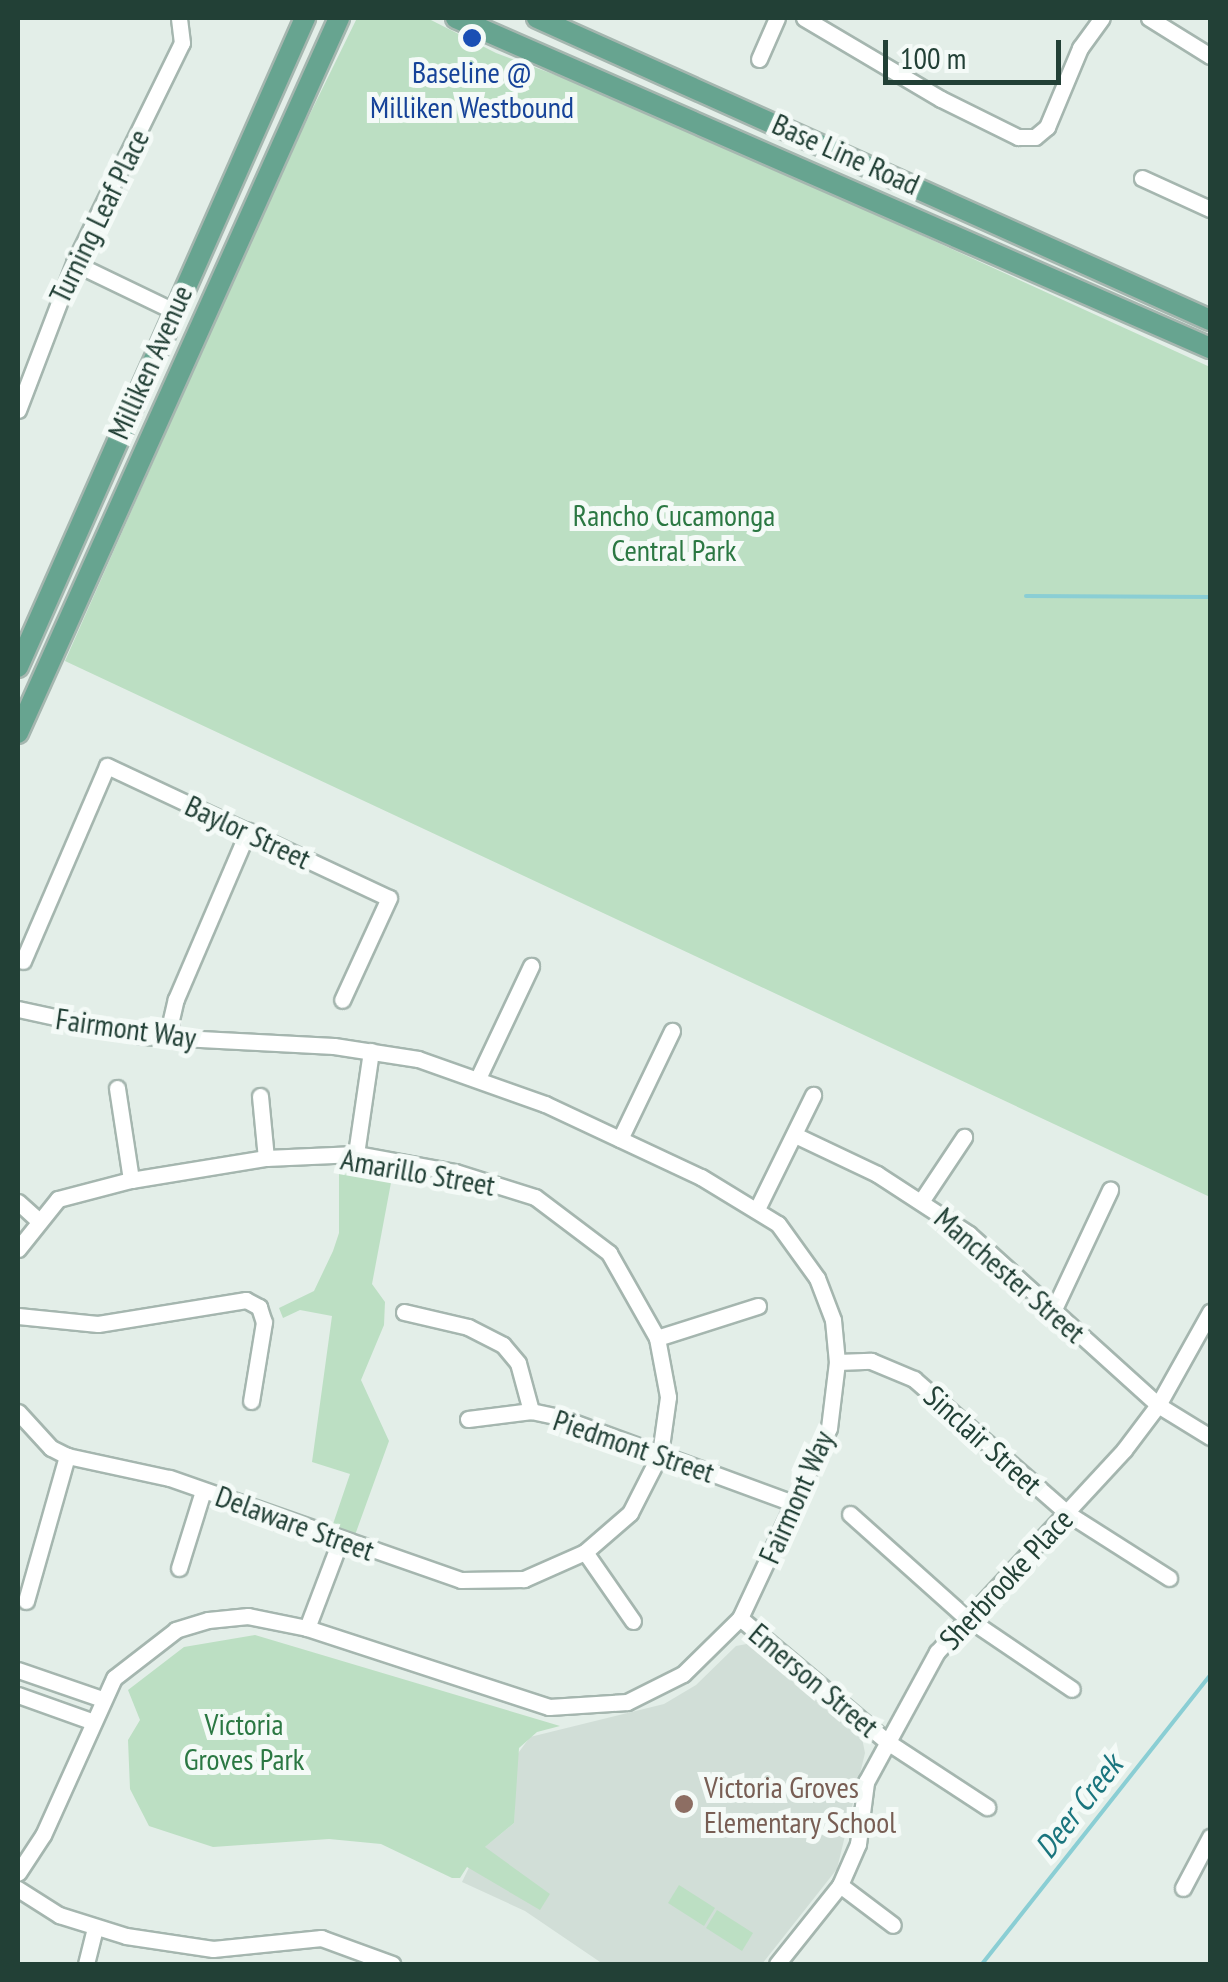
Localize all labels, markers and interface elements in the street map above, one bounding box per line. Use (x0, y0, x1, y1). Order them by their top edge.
scale bar (888, 20, 1066, 82)
marker: Baseline @ Milliken Westbound (461, 27, 483, 49)
text: 100 m (900, 38, 966, 77)
place label: Baseline @ Milliken Westbound (370, 54, 574, 124)
street label: Base Line Road (767, 106, 925, 202)
street label: Turning Leaf Place (41, 123, 157, 309)
street label: Milliken Avenue (100, 279, 200, 445)
park label: Rancho Cucamonga Central Park (573, 497, 775, 568)
street label: Baylor Street (180, 787, 316, 877)
street label: Fairmont Way (53, 1000, 199, 1056)
street label: Amarillo Street (338, 1141, 498, 1203)
street label: Manchester Street (927, 1200, 1093, 1350)
street label: Sinclair Street (917, 1378, 1049, 1502)
street label: Piedmont Street (549, 1402, 719, 1490)
street label: Fairmont Way (751, 1425, 841, 1569)
street label: Delaware Street (211, 1478, 379, 1568)
street label: Sherbrooke Place (932, 1501, 1080, 1657)
street label: Emerson Street (742, 1616, 886, 1744)
park label: Victoria Groves Park (184, 1706, 304, 1776)
water label: Deer Creek (1026, 1747, 1130, 1865)
place label: Victoria Groves Elementary School (704, 1769, 897, 1840)
marker: Victoria Groves Elementary School (673, 1793, 695, 1815)

